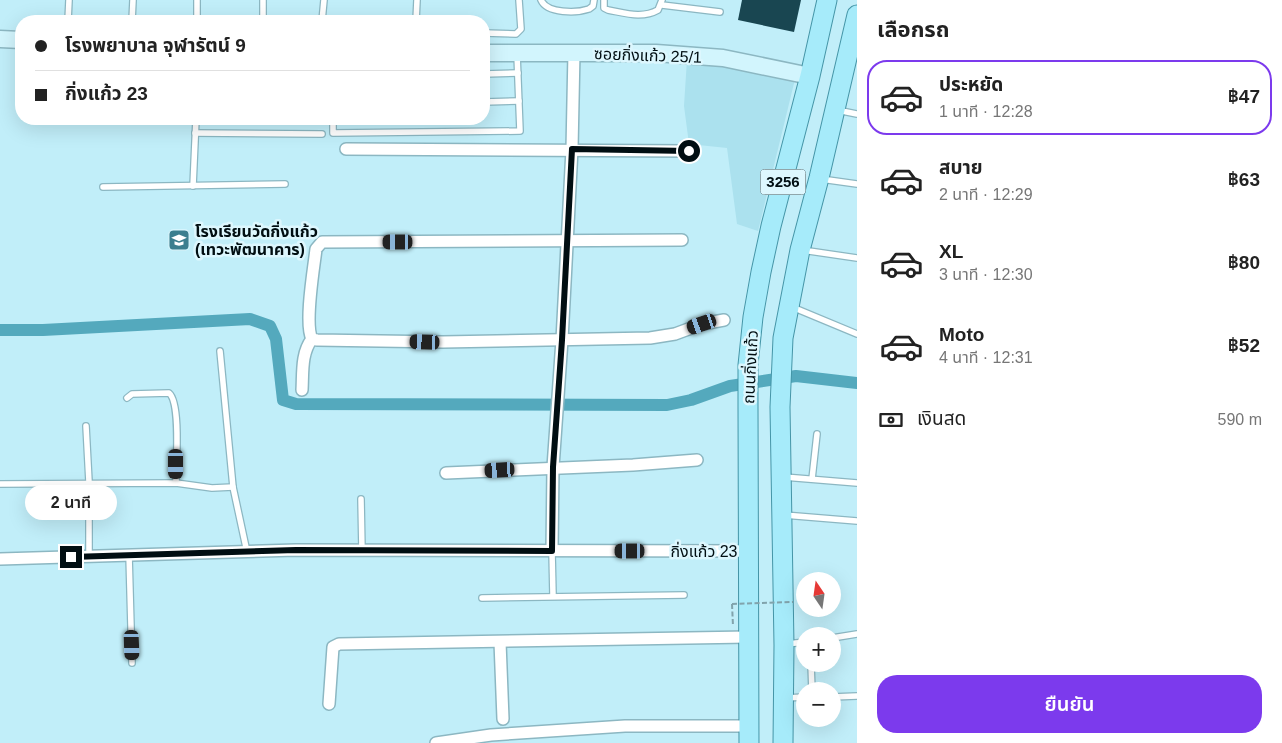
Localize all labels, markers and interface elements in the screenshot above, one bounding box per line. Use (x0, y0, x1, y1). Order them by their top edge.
text: เลือกรถ (877, 17, 950, 42)
text: โรงพยาบาล จุฬารัตน์ 9 (65, 35, 246, 56)
street label: ซอยกิ่งแก้ว 25/1 (594, 43, 702, 66)
text: ประหยัด (939, 74, 1003, 95)
icon: car (879, 75, 924, 120)
text: กิ่งแก้ว 23 (65, 83, 148, 104)
text: ฿47 (1228, 86, 1260, 107)
text: 1 นาที · 12:28 (939, 103, 1033, 120)
route start (678, 140, 700, 162)
text: สบาย (939, 157, 983, 178)
icon: car (879, 158, 924, 203)
text: ฿63 (1228, 169, 1260, 190)
road number: 3256 (760, 170, 806, 194)
text: 2 นาที · 12:29 (939, 186, 1033, 203)
place label: โรงเรียนวัดกิ่งแก้ว (เทวะพัฒนาคาร) (195, 221, 318, 258)
school or university icon: โรงเรียนวัดกิ่งแก้ว (เทวะพัฒนาคาร) (167, 228, 191, 252)
car (383, 235, 413, 250)
icon: car (879, 241, 924, 286)
text: XL (939, 241, 963, 262)
text: ฿80 (1228, 252, 1260, 273)
text: 3 นาที · 12:30 (939, 266, 1033, 283)
car (685, 312, 718, 336)
icon: car (879, 324, 924, 369)
text: Moto (939, 324, 984, 345)
street label: ถนนกิ่งแก้ว (738, 330, 761, 404)
car (409, 334, 440, 350)
text: ฿52 (1228, 335, 1260, 356)
text: 4 นาที · 12:31 (939, 349, 1033, 366)
icon: cash (877, 406, 905, 434)
text: เงินสด (917, 408, 966, 429)
text: 590 m (1218, 411, 1262, 428)
car (168, 449, 183, 479)
car (484, 462, 515, 478)
callout: 2 นาที (25, 484, 117, 520)
text: 2 นาที (51, 494, 91, 511)
street label: กิ่งแก้ว 23 (671, 541, 738, 560)
car (615, 544, 645, 559)
route end (60, 546, 82, 568)
north arrow (796, 572, 841, 618)
map controls (796, 572, 841, 727)
button: + (796, 627, 841, 672)
car (123, 630, 140, 660)
button: ยืนยัน (877, 675, 1262, 733)
button: − (796, 682, 841, 727)

